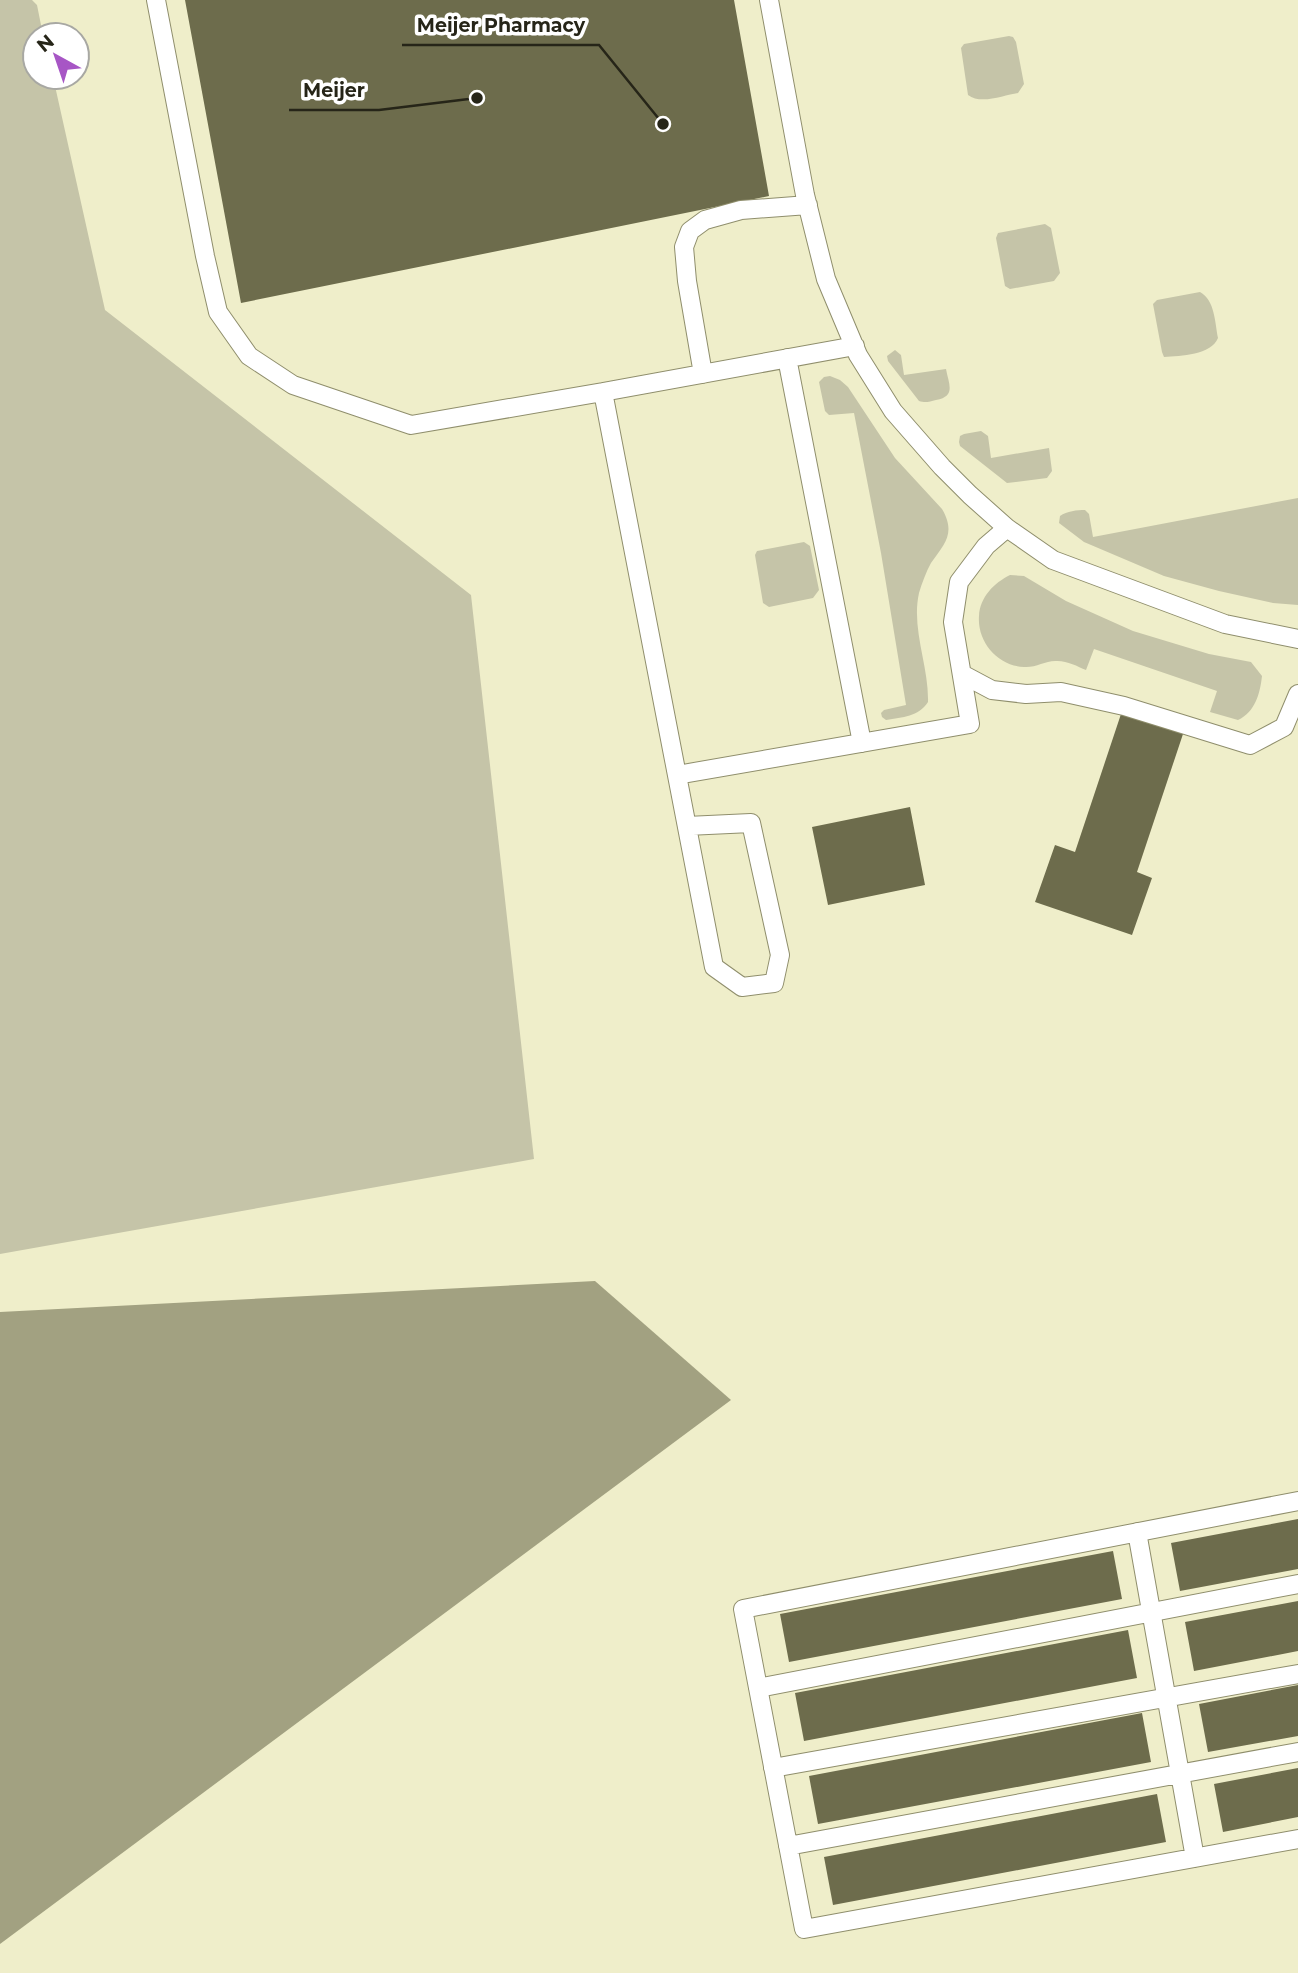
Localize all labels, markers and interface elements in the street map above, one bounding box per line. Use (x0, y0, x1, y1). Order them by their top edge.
callout: Meijer Pharmacy (402, 5, 599, 45)
text: Meijer Pharmacy (417, 14, 586, 37)
north arrow (21, 21, 91, 91)
text: N (32, 30, 59, 57)
callout: Meijer (289, 70, 379, 110)
text: Meijer (303, 79, 365, 102)

